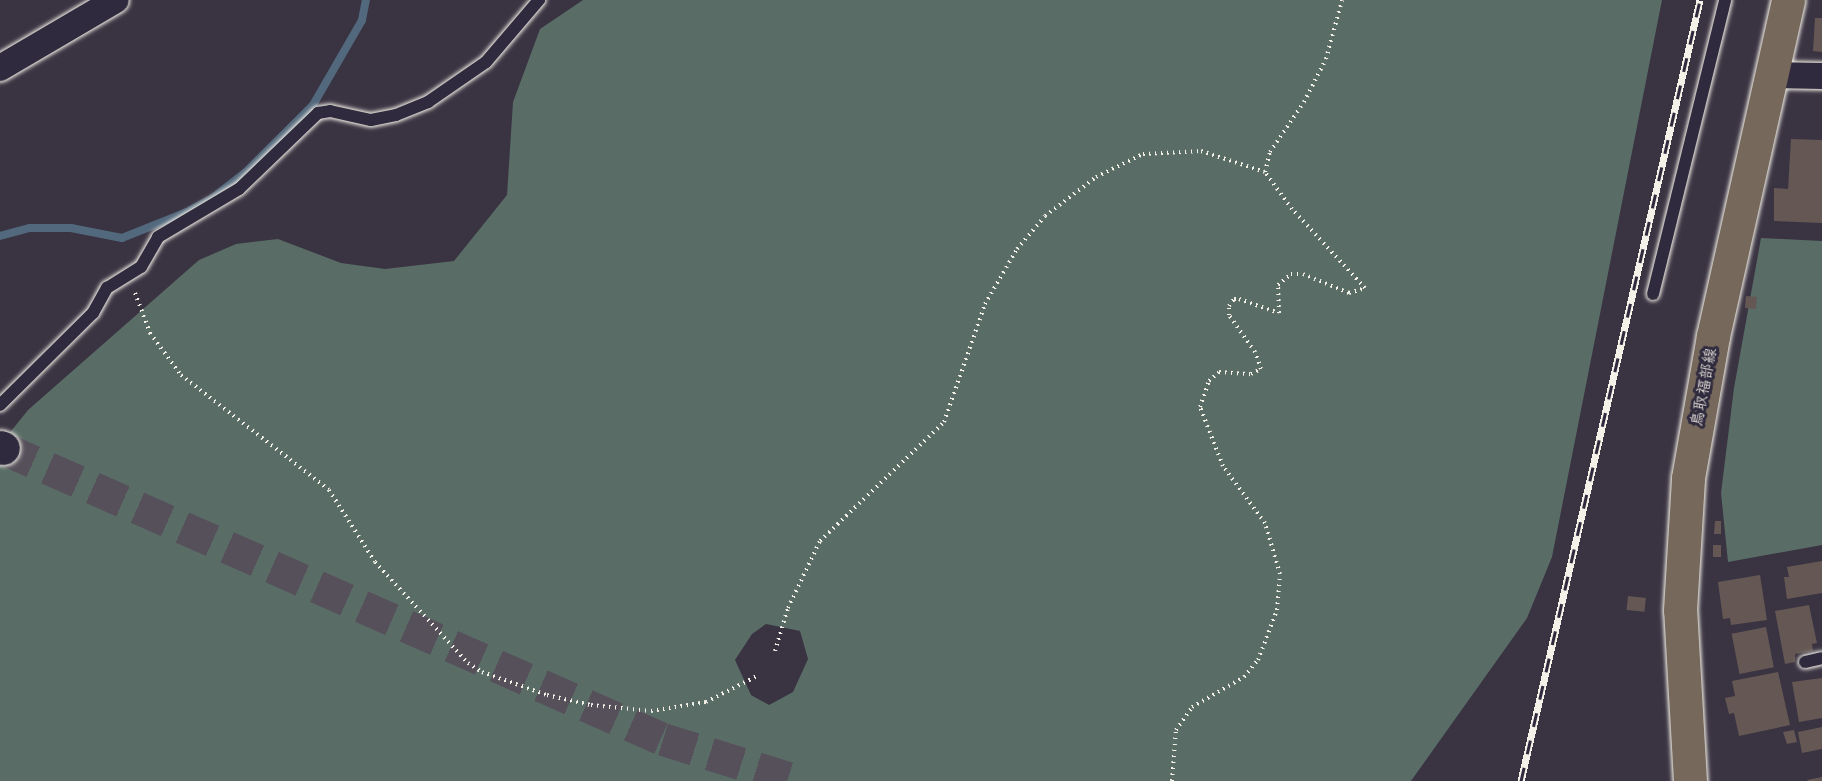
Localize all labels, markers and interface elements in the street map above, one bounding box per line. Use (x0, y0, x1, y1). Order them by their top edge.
street label: 鳥取福部線 (1686, 346, 1720, 428)

